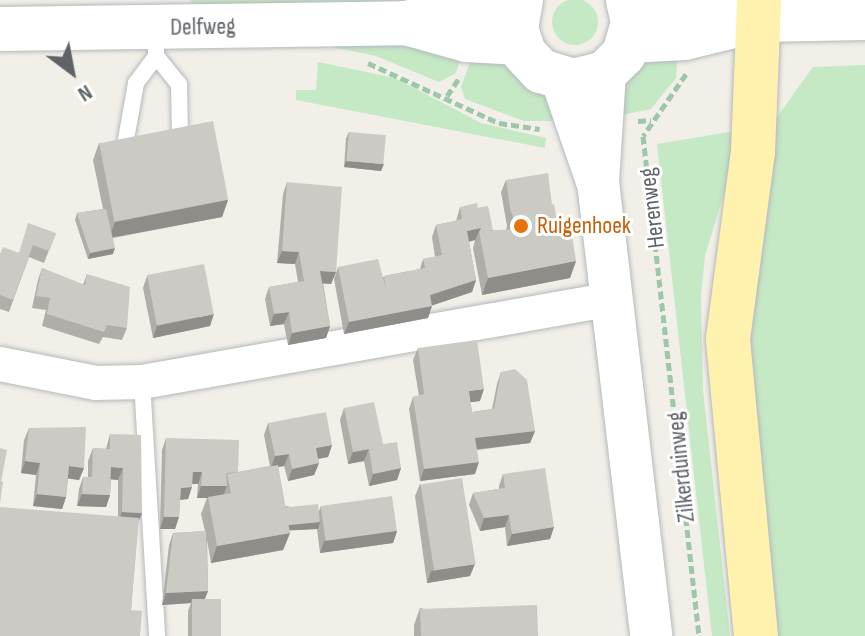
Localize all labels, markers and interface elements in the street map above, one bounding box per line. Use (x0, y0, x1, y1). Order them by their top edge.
street label: Delfweg (170, 12, 236, 42)
north arrow (32, 32, 112, 112)
text: N (73, 78, 97, 107)
street label: Herenweg (633, 166, 671, 250)
place label: Ruigenhoek (537, 212, 631, 240)
marker: Ruigenhoek (512, 217, 530, 235)
street label: Zilkerduinweg (661, 410, 701, 524)

